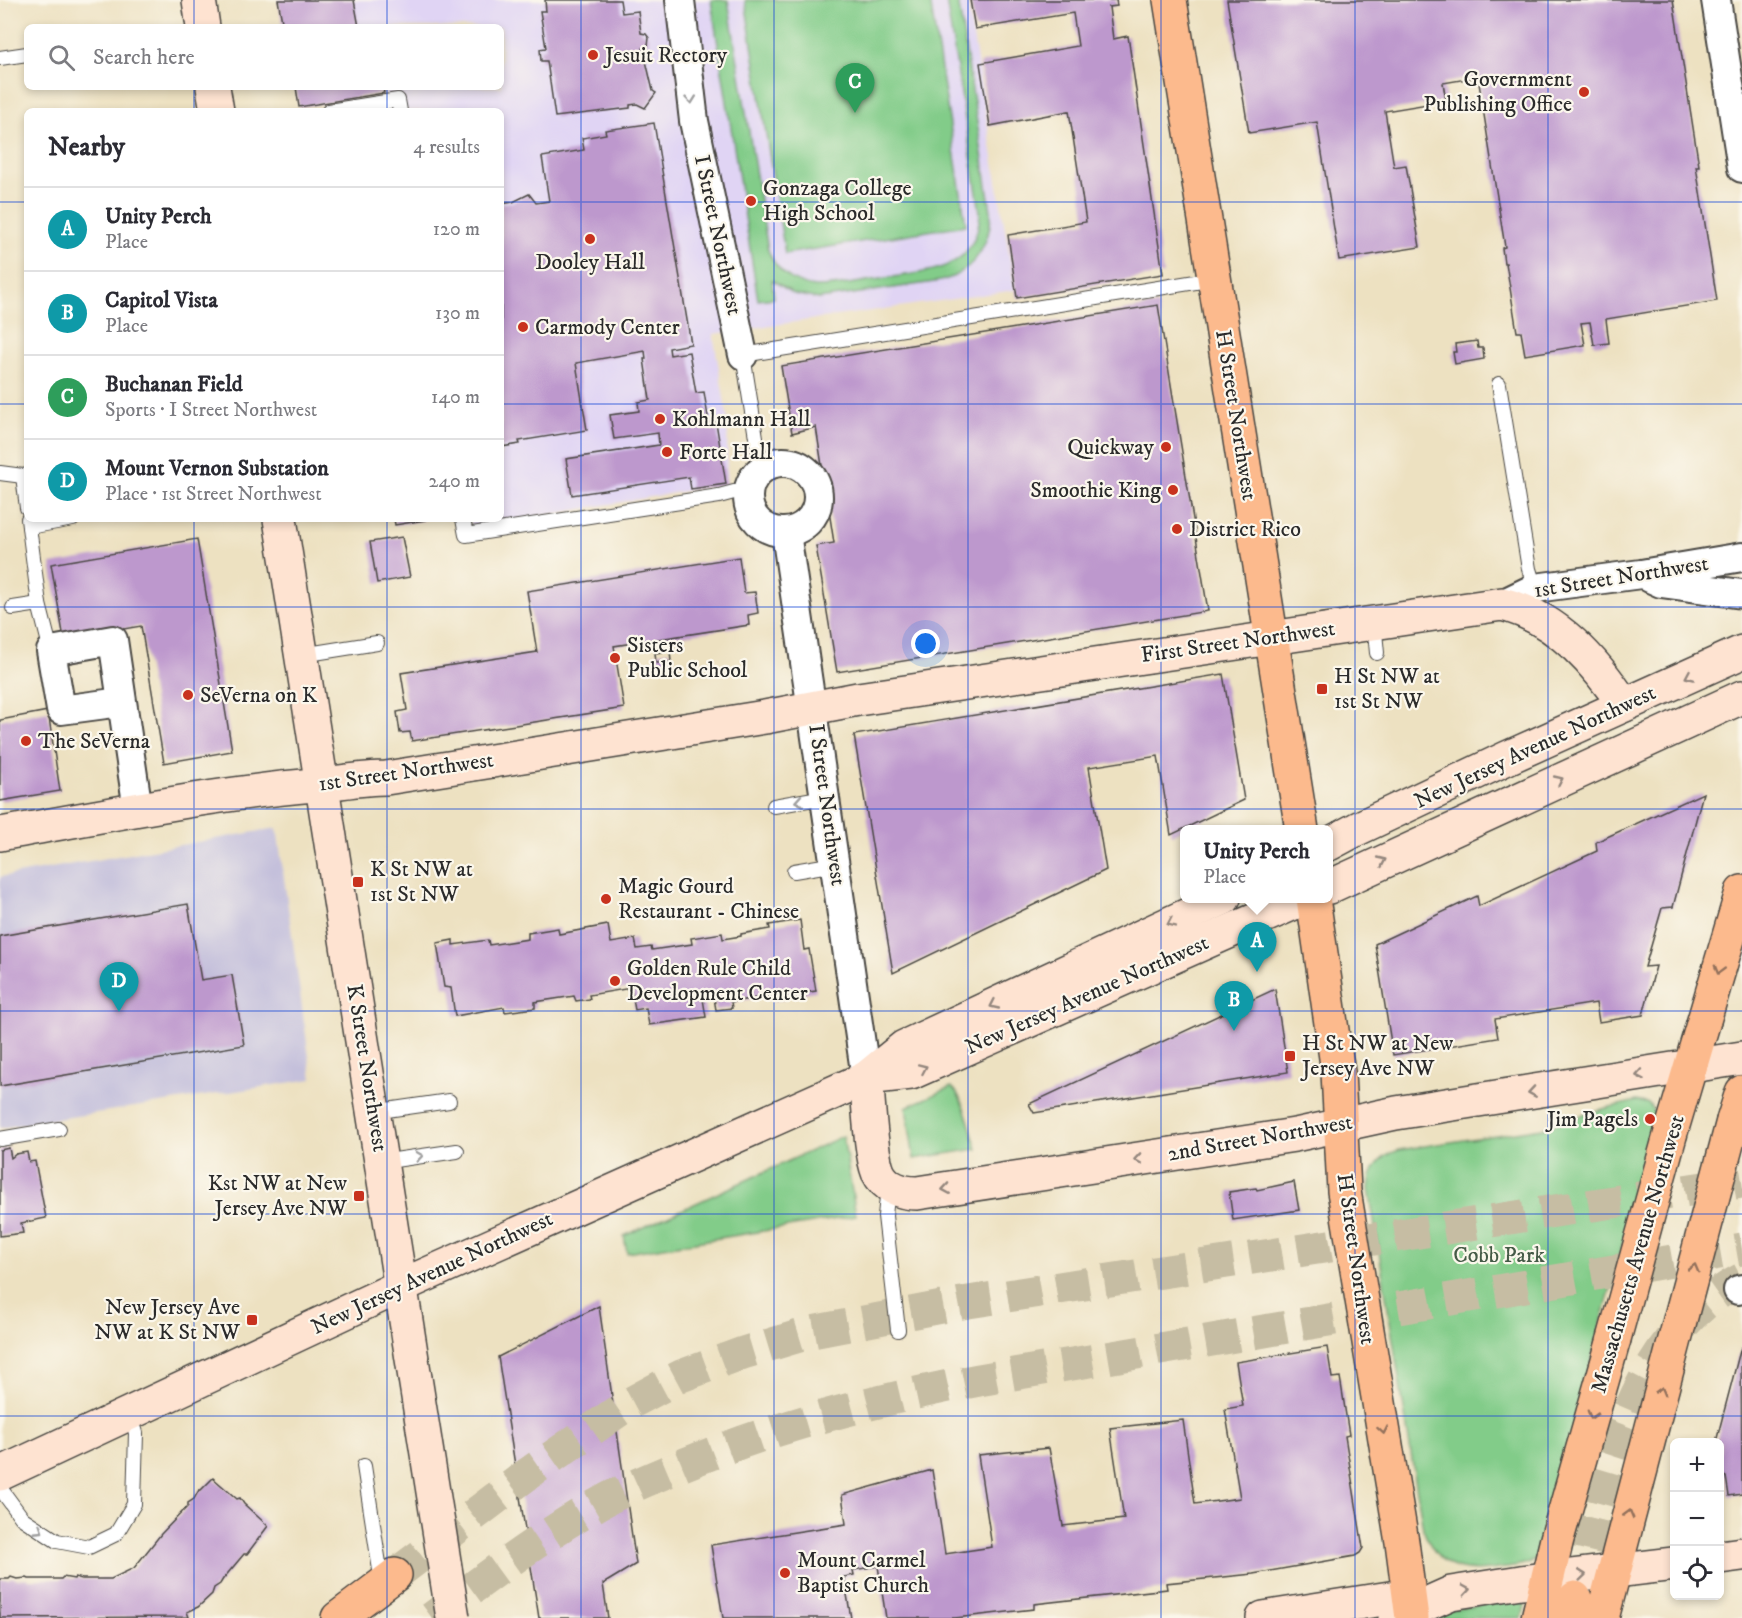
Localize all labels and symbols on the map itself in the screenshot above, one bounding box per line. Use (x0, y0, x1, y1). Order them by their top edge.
place label: Jesuit Rectory (603, 42, 728, 69)
marker: Jesuit Rectory (586, 48, 600, 62)
pin: C (836, 63, 874, 113)
place label: Government Publishing Office (1423, 66, 1572, 118)
marker: Government Publishing Office (1577, 85, 1591, 99)
one-way arrow (685, 95, 697, 104)
street label: I Street Northwest (688, 153, 748, 317)
place label: Gonzaga College High School (763, 175, 912, 227)
marker: Gonzaga College High School (744, 194, 758, 208)
marker: Dooley Hall (583, 232, 597, 246)
place label: Dooley Hall (535, 249, 645, 276)
place label: Carmody Center (535, 314, 681, 341)
marker: Carmody Center (516, 320, 530, 334)
street label: H Street Northwest (1209, 328, 1263, 502)
place label: Kohlmann Hall (672, 406, 811, 433)
marker: Kohlmann Hall (653, 412, 667, 426)
place label: Quickway (1067, 434, 1155, 461)
place label: Forte Hall (679, 439, 773, 466)
marker: Quickway (1159, 440, 1173, 454)
marker: Forte Hall (660, 445, 674, 459)
place label: Smoothie King (1030, 477, 1161, 504)
marker: Smoothie King (1166, 483, 1180, 497)
place label: District Rico (1189, 516, 1301, 543)
marker: District Rico (1170, 522, 1184, 536)
street label: 1st Street Northwest (1532, 550, 1710, 604)
street label: First Street Northwest (1139, 615, 1337, 669)
your location (911, 629, 940, 658)
place label: Sisters Public School (627, 632, 748, 684)
marker: Sisters Public School (608, 651, 622, 665)
place label: H St NW at 1st St NW (1334, 663, 1440, 715)
one-way arrow (1684, 669, 1695, 681)
street label: New Jersey Avenue Northwest (1410, 679, 1660, 815)
place label: SeVerna on K (200, 682, 318, 709)
marker: H St NW at 1st St NW (1315, 682, 1329, 696)
marker: SeVerna on K (181, 688, 195, 702)
street label: I Street Northwest (802, 722, 852, 888)
place label: The SeVerna (38, 728, 151, 755)
marker: The SeVerna (19, 734, 33, 748)
street label: 1st Street Northwest (317, 746, 495, 798)
one-way arrow (1553, 775, 1564, 787)
one-way arrow (795, 795, 804, 807)
place label: K St NW at 1st St NW (370, 856, 473, 908)
one-way arrow (1375, 857, 1386, 869)
place label: Magic Gourd Restaurant - Chinese (618, 873, 799, 925)
marker: K St NW at 1st St NW (351, 875, 365, 889)
marker: Magic Gourd Restaurant - Chinese (599, 892, 613, 906)
one-way arrow (1167, 916, 1178, 928)
pin: A (1238, 922, 1276, 972)
street label: New Jersey Avenue Northwest (961, 929, 1213, 1061)
place label: Golden Rule Child Development Center (627, 955, 808, 1007)
pin: D (100, 962, 138, 1012)
one-way arrow (1714, 964, 1726, 975)
marker: Golden Rule Child Development Center (608, 974, 622, 988)
street label: K Street Northwest (340, 982, 394, 1154)
pin: B (1214, 982, 1254, 1031)
one-way arrow (990, 998, 1001, 1010)
place label: H St NW at New Jersey Ave NW (1300, 1030, 1453, 1082)
marker: H St NW at New Jersey Ave NW (1283, 1049, 1297, 1063)
one-way arrow (917, 1063, 928, 1075)
one-way arrow (1635, 1068, 1645, 1081)
one-way arrow (1528, 1086, 1537, 1098)
place label: Jim Pagels (1545, 1106, 1638, 1133)
street label: 2nd Street Northwest (1166, 1108, 1354, 1168)
street label: Massachusetts Avenue Northwest (1585, 1112, 1691, 1396)
marker: Jim Pagels (1643, 1112, 1657, 1126)
one-way arrow (415, 1151, 424, 1163)
one-way arrow (1134, 1153, 1143, 1165)
place label: Kst NW at New Jersey Ave NW (208, 1170, 348, 1222)
street label: H Street Northwest (1331, 1172, 1381, 1346)
one-way arrow (941, 1182, 951, 1195)
marker: Kst NW at New Jersey Ave NW (352, 1189, 366, 1203)
street label: New Jersey Avenue Northwest (307, 1205, 557, 1341)
park label: Cobb Park (1453, 1242, 1545, 1269)
one-way arrow (1687, 1263, 1699, 1274)
place label: New Jersey Ave NW at K St NW (94, 1294, 241, 1346)
marker: New Jersey Ave NW at K St NW (245, 1313, 259, 1327)
one-way arrow (1654, 1387, 1666, 1397)
one-way arrow (1587, 1409, 1599, 1420)
one-way arrow (1376, 1424, 1389, 1434)
one-way arrow (1621, 1509, 1634, 1519)
one-way arrow (32, 1523, 43, 1534)
place label: Mount Carmel Baptist Church (797, 1547, 929, 1599)
marker: Mount Carmel Baptist Church (778, 1566, 792, 1580)
one-way arrow (1577, 1569, 1586, 1582)
one-way arrow (1461, 1585, 1471, 1597)

